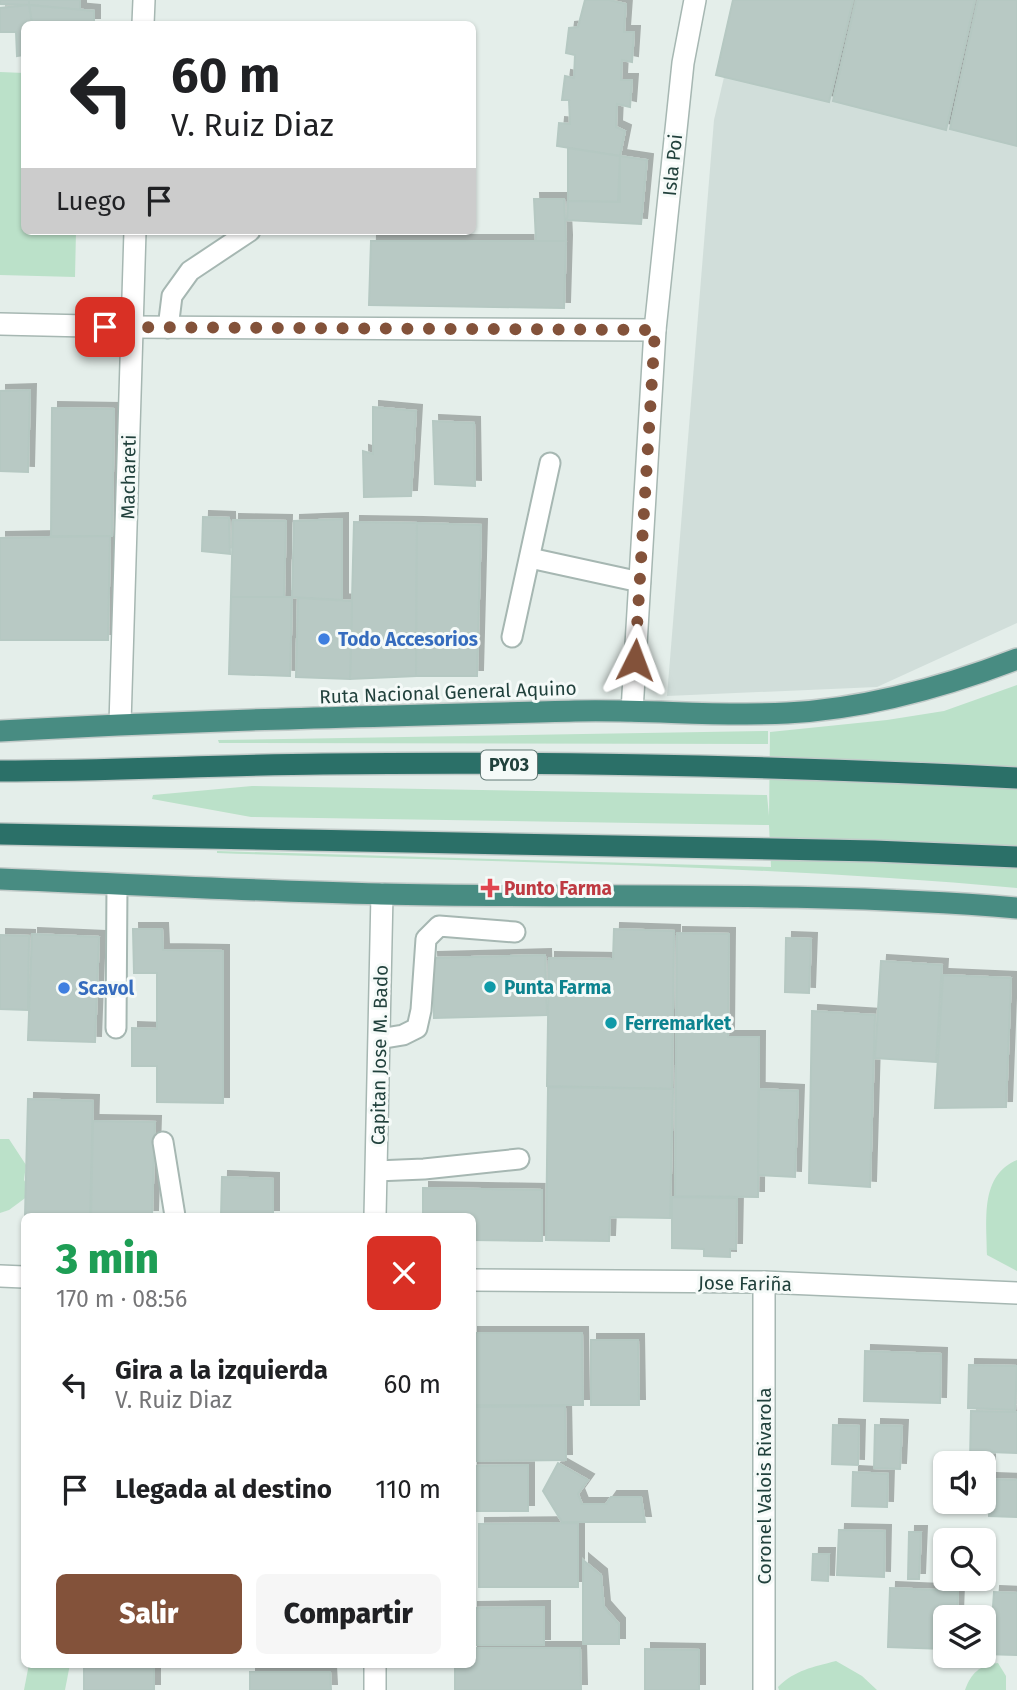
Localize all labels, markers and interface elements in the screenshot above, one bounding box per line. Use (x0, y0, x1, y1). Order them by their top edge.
text: 60 m (171, 46, 280, 105)
icon: left (56, 49, 147, 140)
text: V. Ruiz Diaz (171, 106, 334, 144)
street label: Isla Poi (658, 133, 687, 197)
icon: arrive (140, 182, 178, 220)
text: Luego (56, 186, 126, 217)
pin (75, 297, 135, 357)
icon: arrive (86, 308, 124, 346)
street label: Machareti (116, 434, 141, 520)
position arrow (598, 623, 672, 697)
place label: Todo Accesorios (338, 628, 478, 651)
marker: Todo Accesorios (316, 631, 332, 647)
street label: Ruta Nacional General Aquino (319, 677, 577, 708)
road number: PY03 (481, 750, 537, 780)
place label: Punto Farma (504, 877, 612, 900)
marker: Punto Farma (482, 880, 498, 896)
street label: Capitan Jose M. Bado (366, 965, 393, 1145)
place label: Punta Farma (504, 976, 611, 999)
place label: Scavol (78, 977, 135, 1000)
marker: Punta Farma (482, 979, 498, 995)
marker: Scavol (56, 980, 72, 996)
place label: Ferremarket (625, 1012, 732, 1035)
marker: Ferremarket (603, 1015, 619, 1031)
text: 3 min (56, 1234, 159, 1284)
button: close (367, 1236, 441, 1310)
street label: Jose Fariña (698, 1271, 792, 1296)
text: 170 m · 08:56 (56, 1285, 187, 1313)
text: Gira a la izquierda (115, 1355, 328, 1386)
icon: left (56, 1366, 94, 1404)
text: 60 m (383, 1369, 441, 1400)
text: V. Ruiz Diaz (115, 1386, 232, 1414)
street label: Coronel Valois Rivarola (753, 1388, 776, 1585)
map controls (933, 1451, 996, 1668)
button: sound (933, 1451, 996, 1514)
icon: arrive (56, 1471, 94, 1509)
text: Llegada al destino (115, 1474, 332, 1505)
text: 110 m (375, 1474, 441, 1505)
button: search (933, 1528, 996, 1591)
button: Salir (56, 1574, 242, 1654)
button: Compartir (256, 1574, 441, 1654)
button: layers (933, 1605, 996, 1668)

